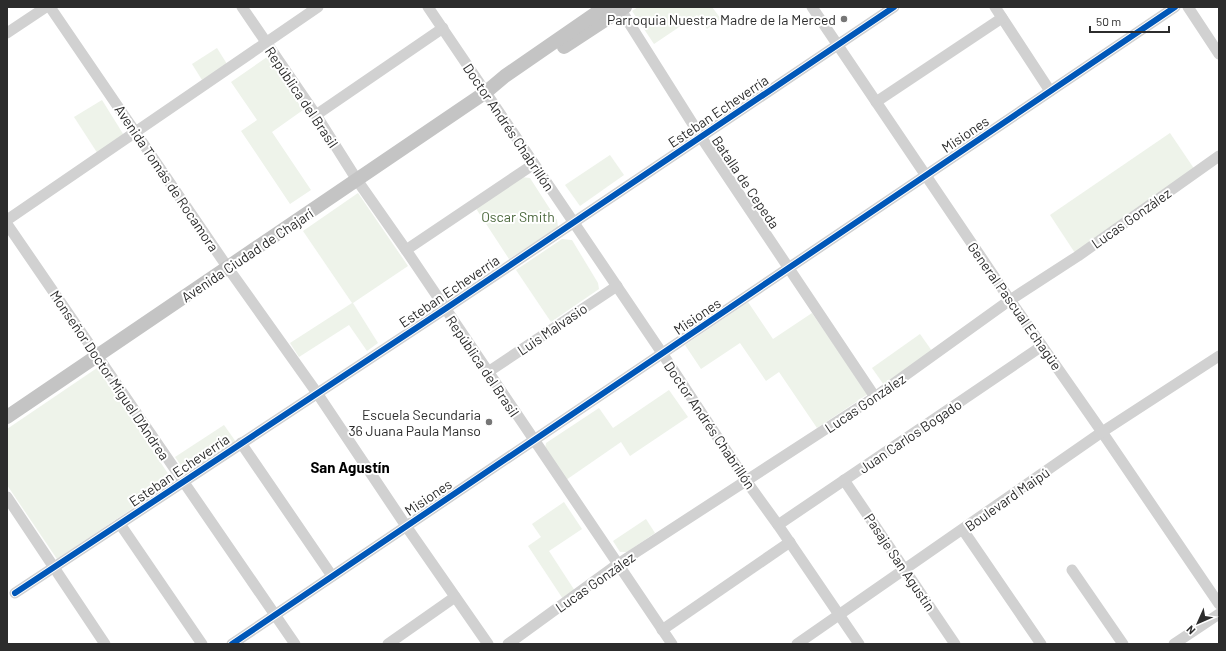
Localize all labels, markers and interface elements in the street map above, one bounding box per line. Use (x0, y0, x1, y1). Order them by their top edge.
scale bar (1090, 8, 1169, 34)
place label: Parroquia Nuestra Madre de la Merced (607, 11, 836, 28)
marker: Parroquia Nuestra Madre de la Merced (839, 14, 849, 24)
text: 50 m (1096, 14, 1121, 28)
street label: República del Brasil (262, 43, 342, 151)
street label: Doctor Andrés Chabrillón (460, 60, 558, 194)
street label: Esteban Echeverría (665, 71, 771, 151)
street label: Avenida Tomás de Rocamora (111, 101, 223, 255)
street label: Misiones (938, 112, 992, 156)
street label: Batalla de Cepeda (709, 132, 783, 232)
street label: Lucas González (1088, 184, 1174, 252)
street label: Avenida Ciudad de Chajarí (178, 205, 316, 305)
park label: Oscar Smith (481, 208, 555, 225)
street label: General Pascual Echagüe (964, 239, 1066, 373)
street label: Esteban Echeverría (396, 251, 502, 331)
street label: Monseñor Doctor Miguel D'Andrea (47, 287, 173, 463)
street label: Misiones (670, 294, 724, 338)
street label: Luis Malvasio (514, 299, 590, 359)
street label: República del Brasil (443, 312, 523, 420)
street label: Doctor Andrés Chabrillón (661, 358, 759, 492)
street label: Lucas González (822, 370, 908, 436)
street label: Juan Carlos Bogado (855, 395, 965, 477)
place label: Escuela Secundaria 36 Juana Paula Manso (348, 406, 481, 439)
marker: Escuela Secundaria 36 Juana Paula Manso (484, 417, 494, 427)
street label: Esteban Echeverría (126, 430, 232, 510)
district label: San Agustín (310, 458, 390, 476)
street label: Boulevard Maipú (961, 463, 1053, 535)
street label: Misiones (401, 475, 455, 519)
street label: Pasaje San Agustín (861, 510, 939, 614)
street label: Lucas González (552, 548, 638, 616)
north arrow (1178, 603, 1218, 643)
text: N (1183, 623, 1198, 638)

